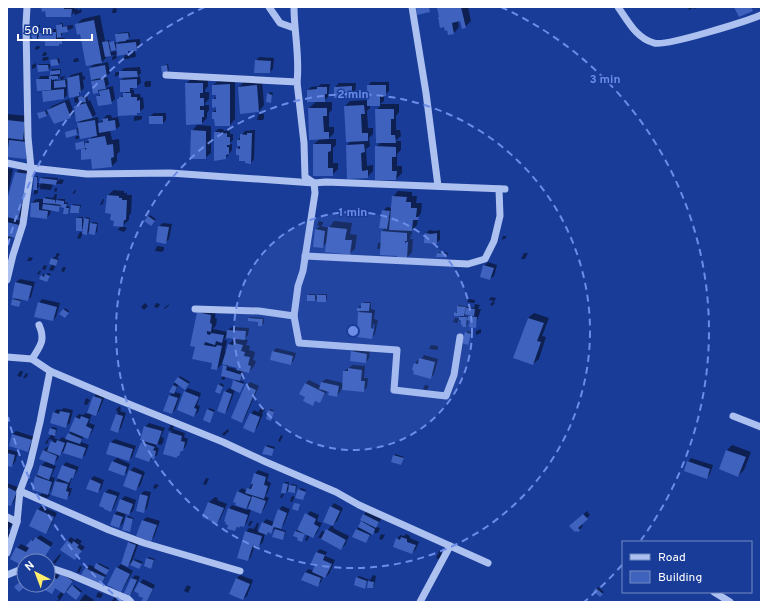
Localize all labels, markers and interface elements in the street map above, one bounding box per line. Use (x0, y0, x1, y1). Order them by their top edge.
scale bar (18, 16, 92, 42)
text: 50 m (24, 23, 52, 39)
text: 3 min (589, 72, 621, 88)
text: 2 min (337, 87, 369, 103)
text: 1 min (339, 205, 367, 221)
centre of rings (346, 324, 360, 338)
legend (622, 541, 752, 593)
text: Road (658, 550, 686, 566)
north arrow (16, 553, 56, 593)
text: N (22, 558, 38, 574)
text: Building (658, 570, 702, 586)

